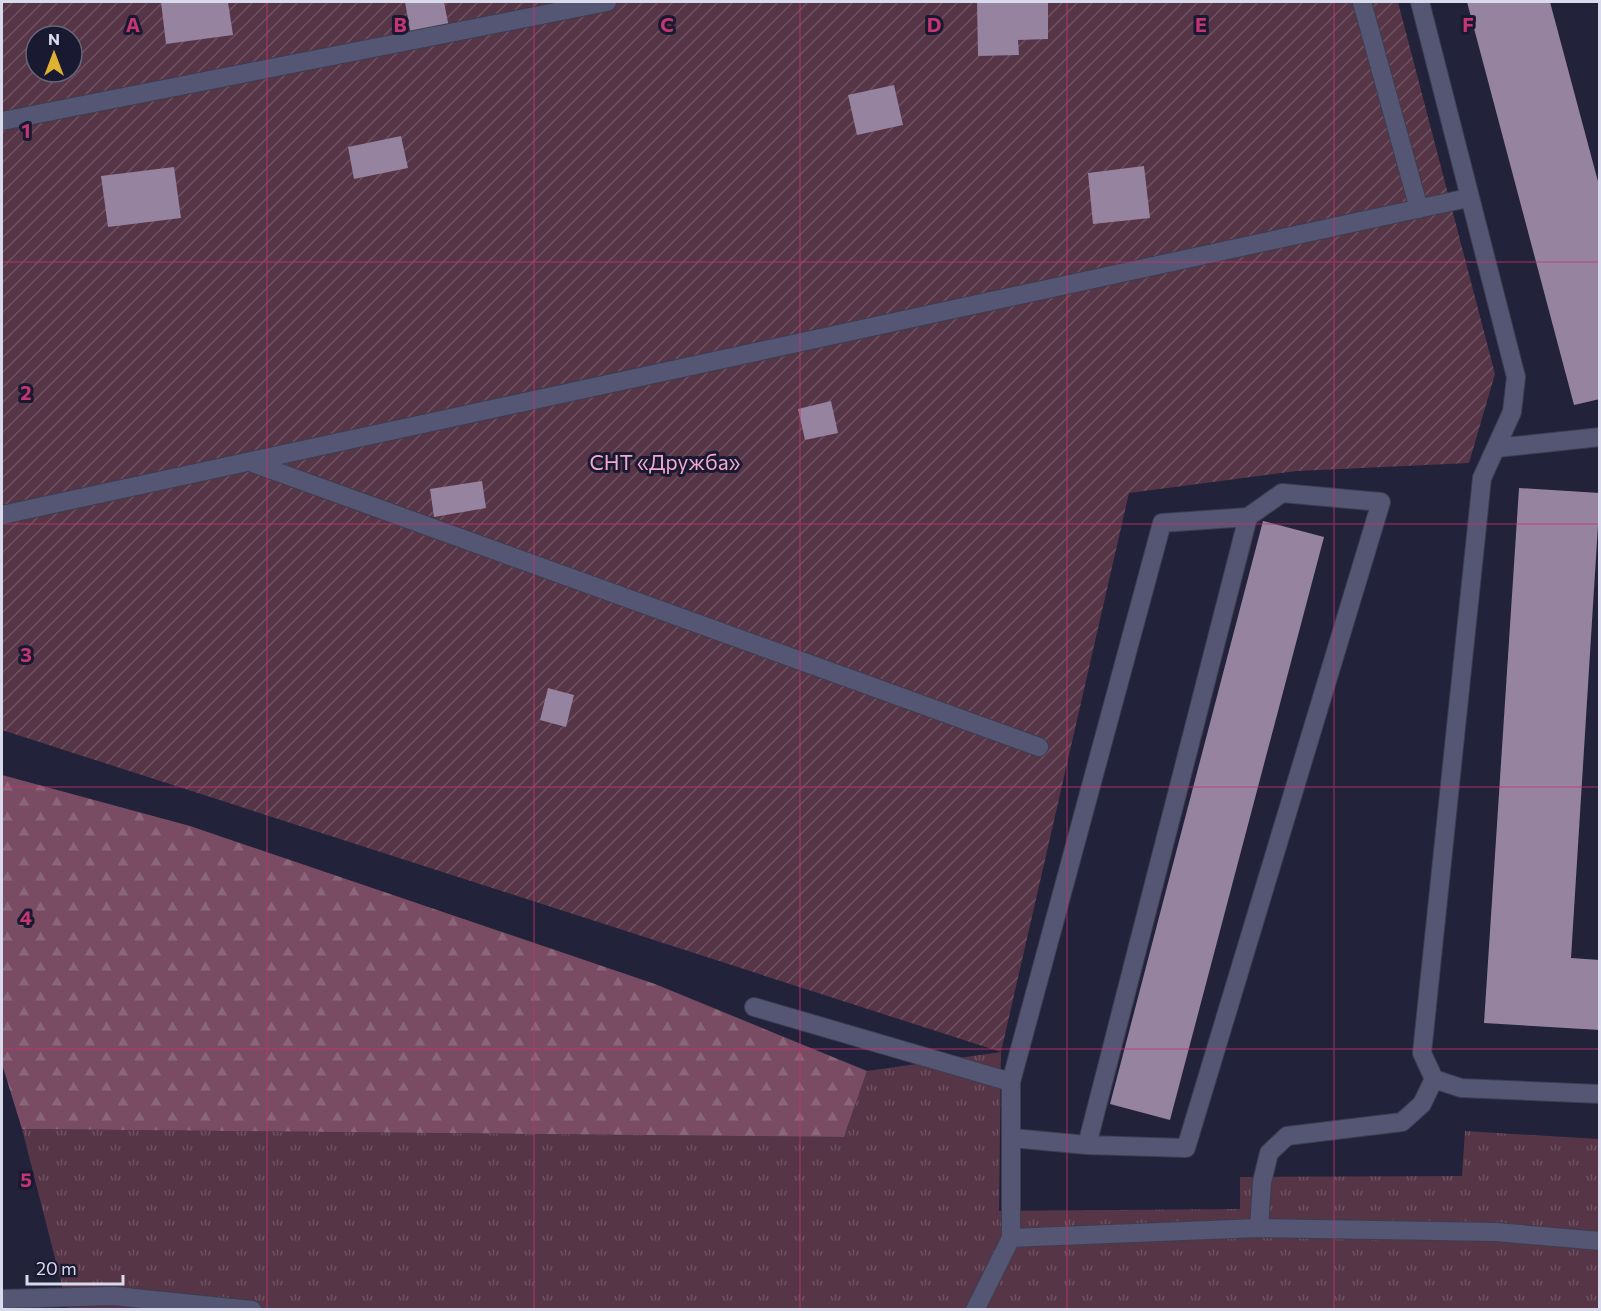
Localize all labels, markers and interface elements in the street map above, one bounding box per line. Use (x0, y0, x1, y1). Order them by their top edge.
text: A (126, 12, 140, 36)
text: B (393, 12, 407, 36)
text: C (660, 12, 674, 36)
text: D (927, 12, 941, 36)
text: E (1195, 12, 1207, 36)
text: F (1462, 12, 1474, 36)
north arrow (24, 24, 84, 84)
text: N (48, 29, 60, 48)
text: 1 (21, 118, 31, 142)
text: 2 (20, 380, 32, 404)
park label: СНТ «Дружба» (589, 449, 741, 474)
text: 3 (20, 642, 32, 666)
text: 4 (20, 905, 32, 929)
text: 5 (20, 1167, 32, 1191)
scale bar (27, 1248, 123, 1286)
text: 20 m (36, 1257, 77, 1279)

